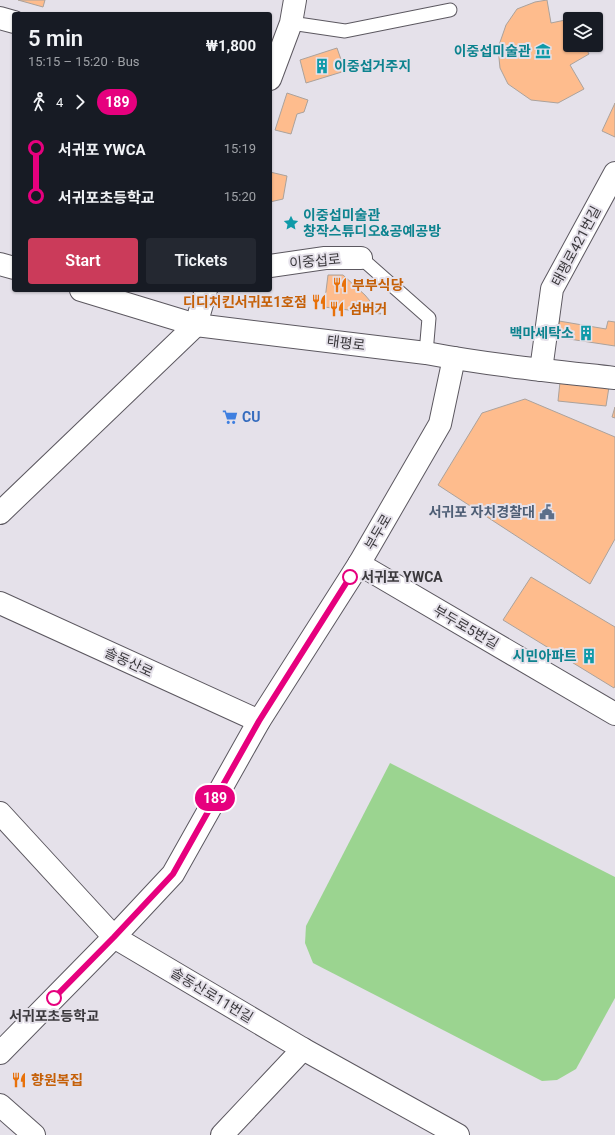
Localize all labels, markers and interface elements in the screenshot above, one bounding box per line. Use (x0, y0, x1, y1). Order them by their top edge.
map controls (563, 12, 603, 52)
button: layers (563, 12, 603, 52)
text: 5 min (28, 26, 83, 51)
text: ₩1,800 (206, 37, 256, 55)
museum icon: 이중섭미술관 (534, 42, 552, 60)
place label: 이중섭미술관 (454, 43, 531, 59)
text: 15:15 – 15:20 · Bus (28, 54, 140, 69)
building icon: 이중섭거주지 (313, 57, 331, 75)
place label: 이중섭거주지 (334, 58, 411, 74)
icon: walk (28, 91, 50, 113)
icon: forward (69, 91, 91, 113)
text: 189 (105, 94, 129, 110)
text: 4 (56, 95, 63, 110)
text: 서귀포 YWCA (58, 141, 146, 159)
text: 15:19 (224, 141, 256, 156)
text: 서귀포초등학교 (58, 189, 155, 207)
text: 15:20 (224, 189, 256, 204)
street label: 태평로421번길 (548, 203, 604, 289)
place label: 이중섭미술관 창작스튜디오&공예공방 (303, 207, 441, 239)
place icon: 이중섭미술관 창작스튜디오&공예공방 (282, 214, 300, 232)
button: Start (28, 238, 138, 284)
button: Tickets (146, 238, 256, 284)
street label: 이중섭로 (289, 251, 341, 271)
restaurant icon: 부부식당 (331, 276, 349, 294)
place label: 부부식당 (352, 277, 404, 293)
restaurant icon: 디디치킨서귀포1호점 (310, 293, 328, 311)
place label: 디디치킨서귀포1호점 (183, 294, 307, 310)
restaurant icon: 섬버거 (328, 300, 346, 318)
place label: 섬버거 (349, 301, 388, 317)
building icon: 백마세탁소 (577, 324, 595, 342)
place label: 백마세탁소 (510, 325, 574, 341)
street label: 태평로 (326, 333, 366, 353)
supermarket icon: CU (221, 408, 239, 426)
place label: CU (242, 409, 260, 425)
public building icon: 서귀포 자치경찰대 (538, 503, 556, 521)
place label: 서귀포 자치경찰대 (428, 504, 535, 520)
street label: 부두로 (361, 511, 395, 553)
marker: 서귀포 YWCA (342, 569, 358, 585)
place label: 서귀포 YWCA (361, 569, 443, 585)
street label: 부두로5번길 (431, 602, 501, 652)
street label: 솔동산로 (102, 644, 156, 680)
building icon: 시민아파트 (580, 647, 598, 665)
place label: 시민아파트 (513, 648, 577, 664)
line badge: 189 (192, 785, 238, 811)
text: 189 (203, 790, 227, 806)
street label: 솔동산로11번길 (168, 964, 256, 1026)
marker: 서귀포초등학교 (46, 990, 62, 1006)
place label: 서귀포초등학교 (9, 1008, 99, 1024)
restaurant icon: 향원복집 (10, 1071, 28, 1089)
place label: 향원복집 (31, 1072, 83, 1088)

